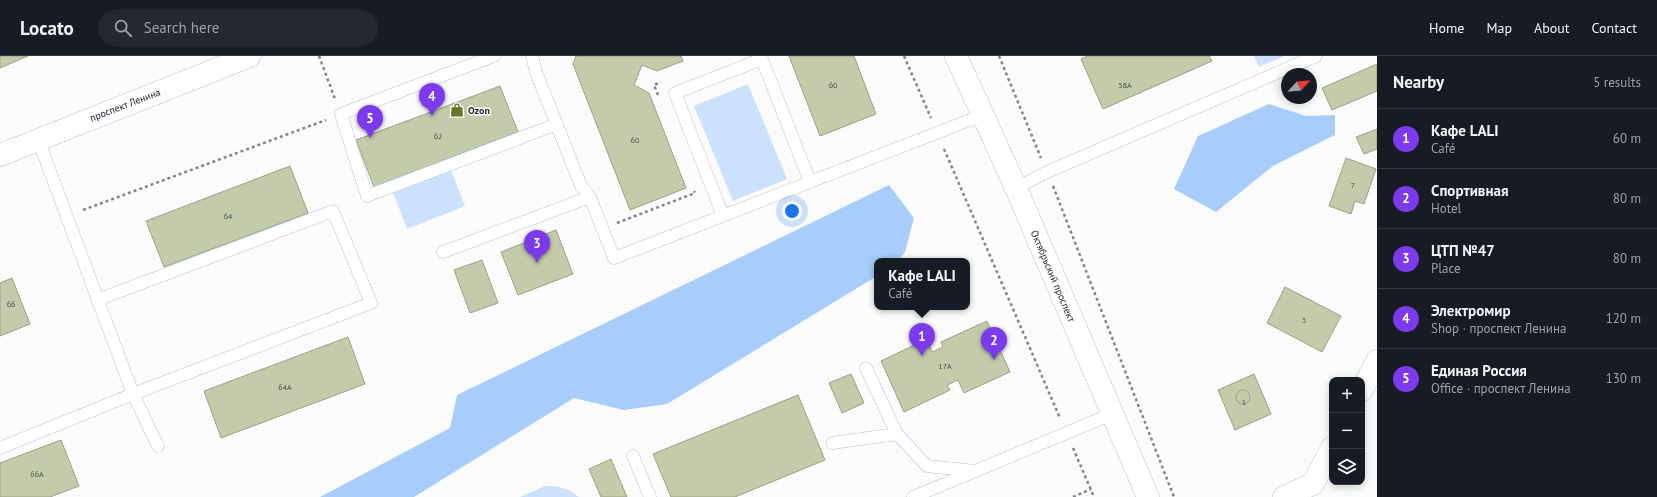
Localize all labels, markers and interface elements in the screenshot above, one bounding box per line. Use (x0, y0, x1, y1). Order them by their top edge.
search box (98, 10, 378, 46)
text: Locato (20, 16, 74, 40)
icon: search (112, 17, 134, 39)
text: Search here (144, 18, 219, 37)
text: Home (1429, 19, 1464, 37)
text: Map (1486, 19, 1512, 37)
text: About (1534, 19, 1570, 37)
text: Contact (1592, 19, 1637, 37)
north arrow (1281, 68, 1317, 104)
text: Nearby (1393, 71, 1444, 93)
text: 5 results (1593, 74, 1641, 91)
house number: 60 (829, 80, 838, 90)
house number: 58А (1118, 80, 1132, 90)
pin: 4 (419, 83, 445, 116)
street label: проспект Ленина (88, 86, 162, 124)
shop icon: Ozon (449, 102, 465, 118)
place label: Ozon (468, 104, 490, 117)
pin: 5 (357, 105, 383, 138)
text: Кафе LALI (1431, 121, 1499, 140)
text: 1 (1402, 130, 1410, 147)
text: 60 m (1613, 130, 1641, 147)
house number: 62 (434, 131, 442, 141)
house number: 60 (631, 135, 640, 145)
text: Café (1431, 140, 1455, 157)
house number: 7 (1351, 180, 1355, 190)
text: Спортивная (1431, 181, 1508, 200)
text: 2 (1402, 190, 1410, 207)
text: 80 m (1613, 190, 1641, 207)
text: Hotel (1431, 200, 1461, 217)
your location (782, 201, 802, 221)
house number: 64 (224, 211, 233, 221)
street label: Октябрьский проспект (1028, 228, 1078, 324)
pin: 3 (524, 230, 550, 263)
text: ЦТП №47 (1431, 241, 1495, 260)
text: 3 (1402, 250, 1410, 267)
text: 80 m (1613, 250, 1641, 267)
popup (874, 258, 970, 310)
text: Place (1431, 260, 1461, 277)
text: Кафе LALI (888, 266, 956, 285)
text: Café (888, 285, 912, 302)
house number: 66 (7, 299, 15, 309)
text: Электромир (1431, 301, 1511, 320)
text: 4 (1402, 310, 1410, 327)
text: 120 m (1606, 310, 1641, 327)
house number: 3 (1302, 315, 1306, 325)
text: Shop · проспект Ленина (1431, 320, 1566, 337)
pin: 1 (909, 323, 935, 356)
pin: 2 (981, 327, 1007, 360)
house number: 17А (938, 361, 952, 371)
text: Единая Россия (1431, 361, 1527, 380)
text: 5 (1402, 370, 1410, 387)
text: 130 m (1606, 370, 1641, 387)
map controls (1329, 377, 1365, 485)
button: + (1329, 377, 1365, 413)
text: Office · проспект Ленина (1431, 380, 1571, 397)
house number: 64А (278, 382, 292, 392)
house number: 1 (1242, 397, 1246, 407)
button: − (1329, 413, 1365, 449)
button: layers (1329, 449, 1365, 485)
house number: 66А (30, 469, 44, 479)

